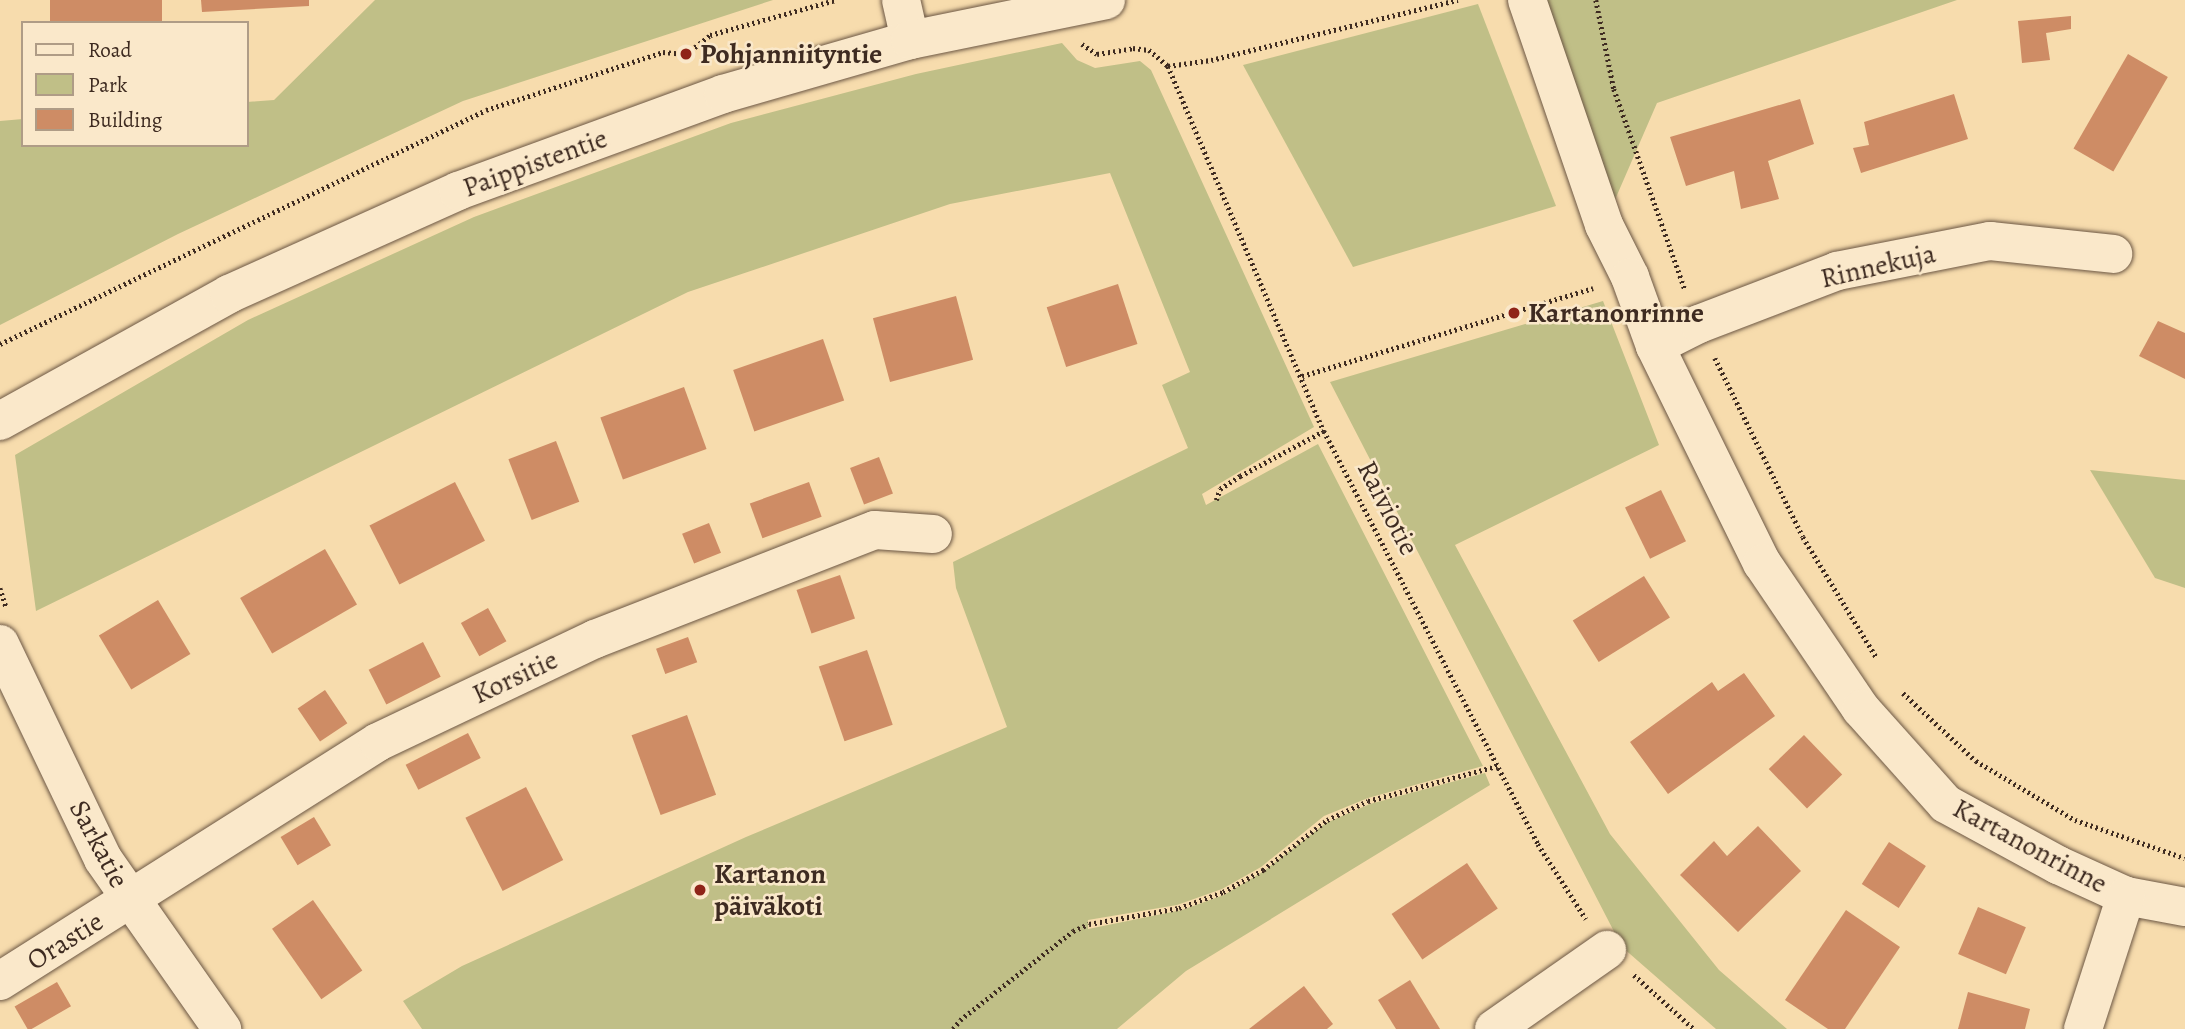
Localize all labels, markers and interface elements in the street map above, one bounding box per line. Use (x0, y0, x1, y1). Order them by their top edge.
legend (21, 21, 248, 147)
text: Road (88, 36, 132, 64)
place label: Pohjanniityntie (700, 37, 882, 71)
marker: Pohjanniityntie (678, 46, 694, 62)
text: Park (88, 71, 127, 99)
text: Building (88, 106, 162, 134)
street label: Paippistentie (458, 121, 612, 205)
street label: Rinnekuja (1817, 236, 1939, 296)
place label: Kartanonrinne (1528, 296, 1704, 330)
marker: Kartanonrinne (1506, 305, 1522, 321)
street label: Raiviotie (1350, 455, 1426, 561)
street label: Korsitie (467, 643, 563, 711)
street label: Kartanonrinne (1947, 791, 2113, 901)
street label: Sarkatie (62, 795, 136, 893)
place label: Kartanon päiväkoti (714, 857, 826, 923)
marker: Kartanon päiväkoti (692, 882, 708, 898)
street label: Orastie (21, 905, 109, 977)

